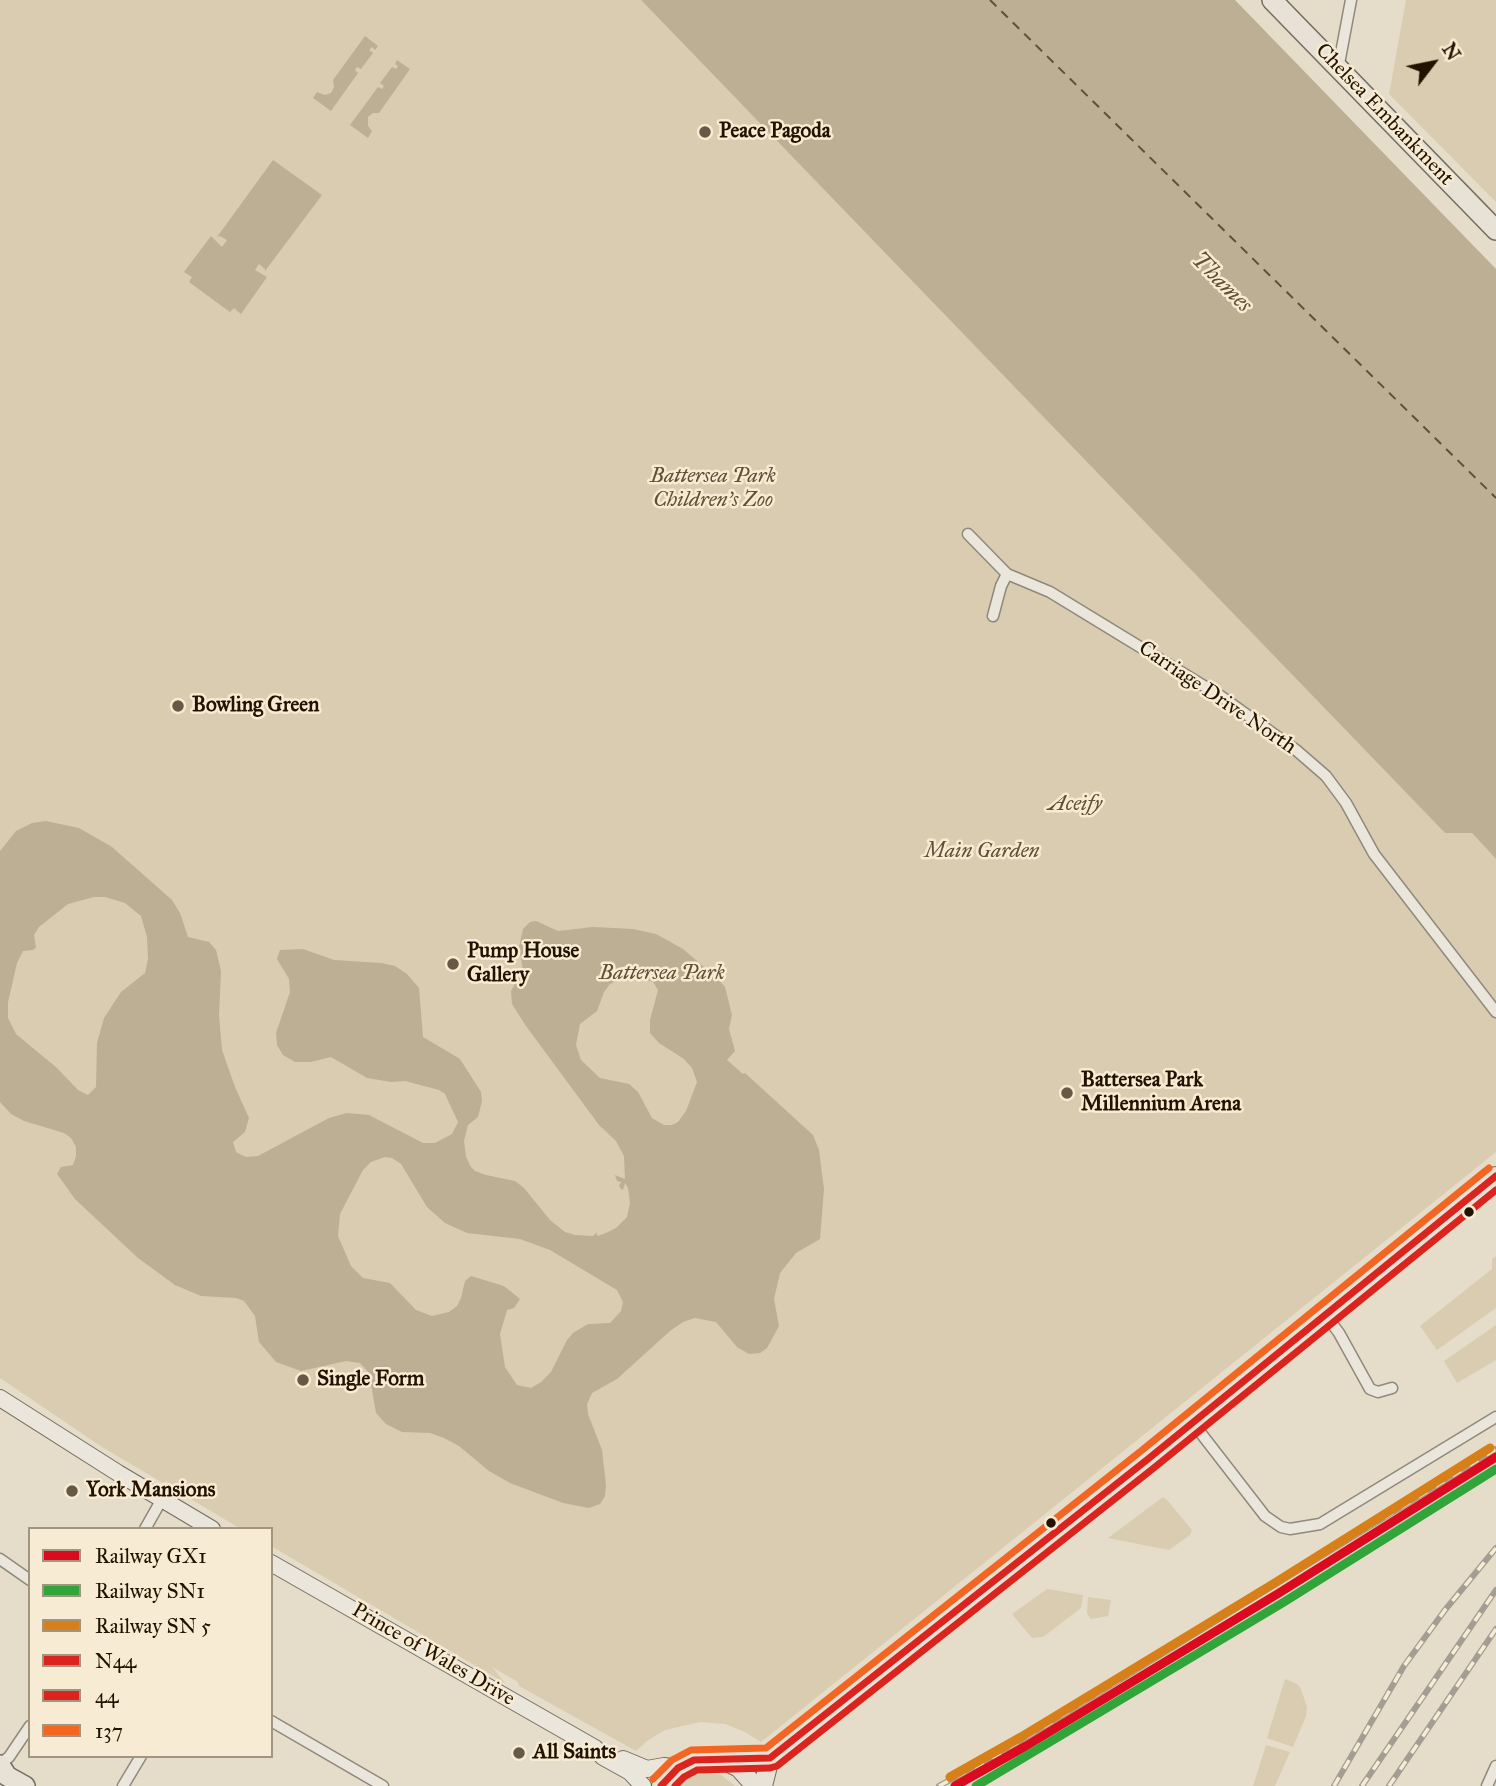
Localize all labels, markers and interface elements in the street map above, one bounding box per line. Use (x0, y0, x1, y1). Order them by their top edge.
north arrow (1398, 28, 1468, 98)
street label: Chelsea Embankment (1310, 39, 1458, 191)
text: N (1437, 39, 1465, 65)
place label: Peace Pagoda (719, 119, 831, 145)
marker: Peace Pagoda (697, 124, 713, 140)
water label: Thames (1185, 247, 1257, 319)
park label: Battersea Park Children's Zoo (650, 464, 776, 514)
street label: Carriage Drive North (1133, 636, 1301, 760)
place label: Bowling Green (192, 693, 319, 719)
marker: Bowling Green (170, 698, 186, 714)
park label: Aceify (1048, 792, 1102, 818)
park label: Main Garden (925, 839, 1039, 865)
place label: Pump House Gallery (467, 939, 579, 989)
marker: Pump House Gallery (445, 956, 461, 972)
park label: Battersea Park (599, 961, 725, 987)
place label: Battersea Park Millennium Arena (1081, 1068, 1241, 1118)
marker: Battersea Park Millennium Arena (1059, 1085, 1075, 1101)
unlabelled marker (1462, 1205, 1476, 1219)
place label: Single Form (317, 1367, 424, 1393)
marker: Single Form (295, 1372, 311, 1388)
place label: York Mansions (86, 1478, 216, 1504)
marker: York Mansions (64, 1483, 80, 1499)
unlabelled marker (1044, 1516, 1058, 1530)
legend (28, 1527, 273, 1758)
text: Railway GX1 (95, 1543, 207, 1569)
text: Railway SN1 (95, 1578, 205, 1604)
street label: Prince of Wales Drive (347, 1598, 519, 1712)
text: Railway SN 5 (95, 1613, 211, 1639)
text: N44 (95, 1648, 136, 1674)
text: 44 (95, 1683, 118, 1709)
text: 137 (95, 1718, 123, 1744)
place label: All Saints (533, 1740, 616, 1766)
marker: All Saints (511, 1745, 527, 1761)

